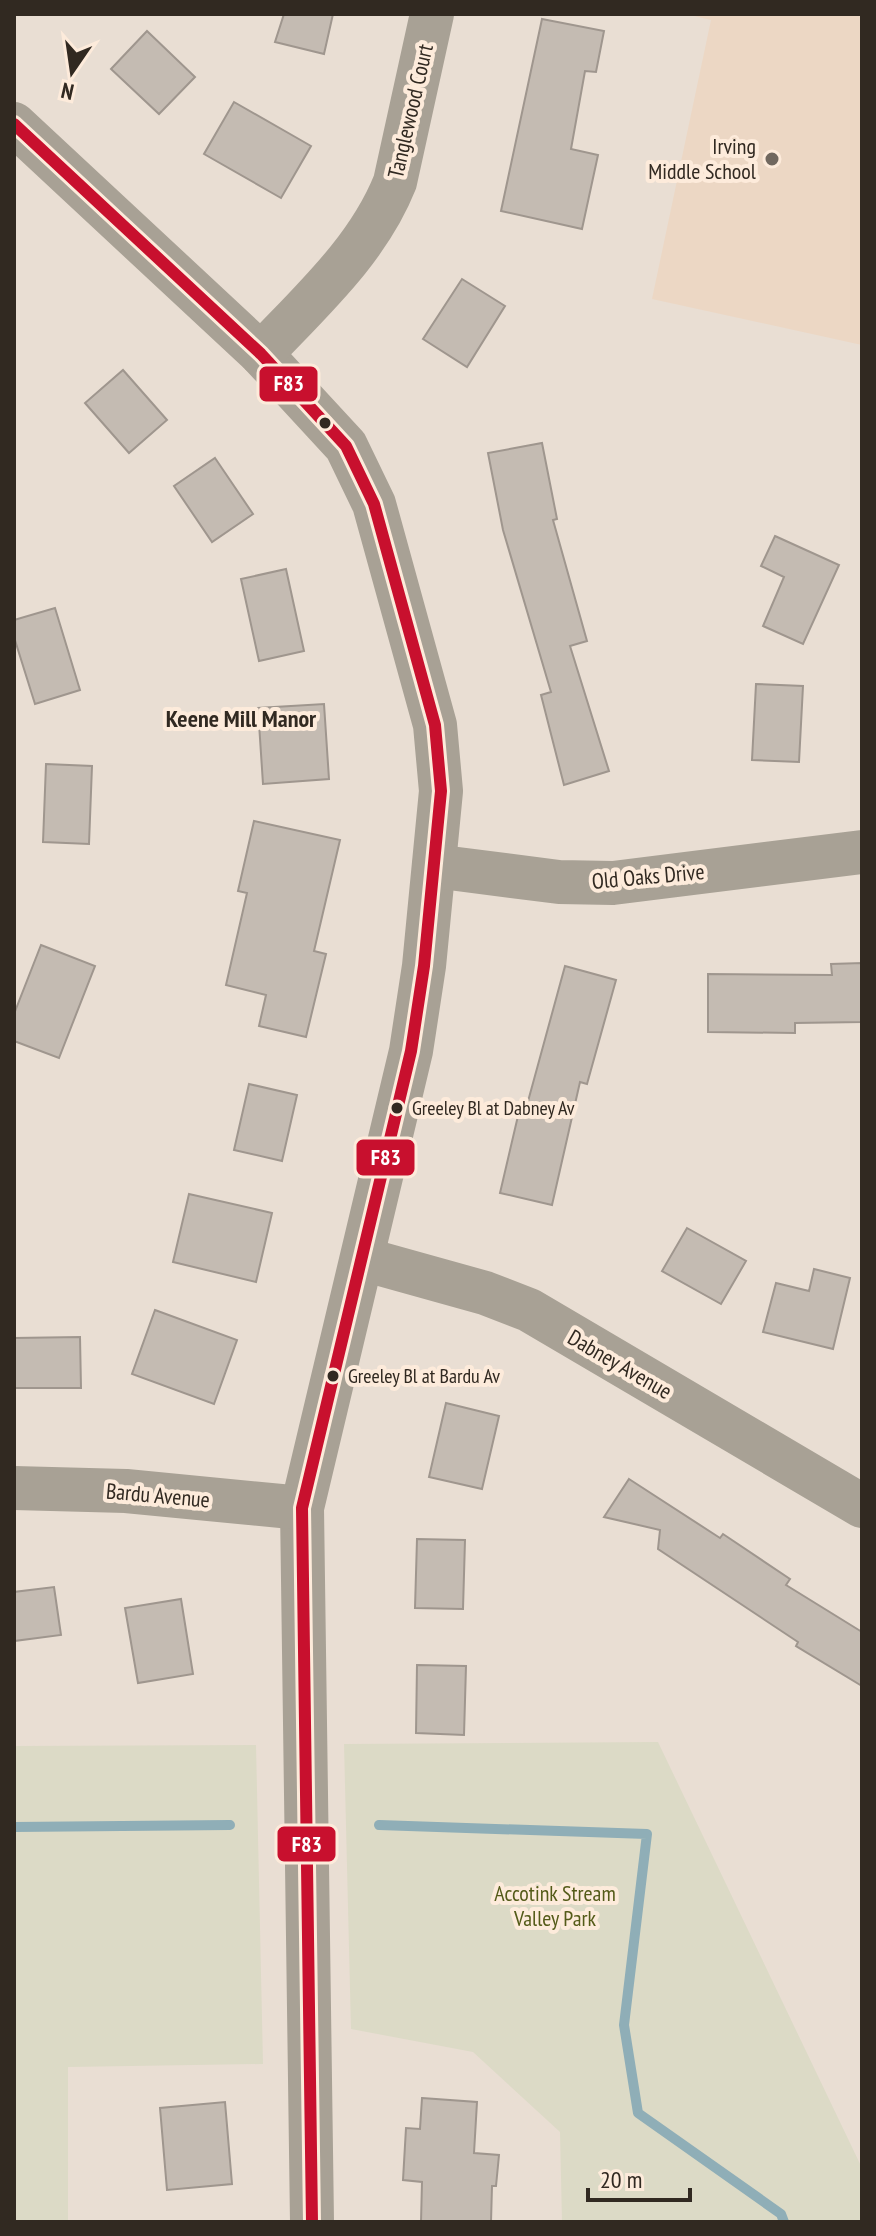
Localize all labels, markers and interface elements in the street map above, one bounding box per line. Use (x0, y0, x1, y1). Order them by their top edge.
north arrow (32, 32, 112, 112)
street label: Tanglewood Court (381, 41, 439, 181)
text: N (59, 77, 76, 106)
place label: Irving Middle School (648, 132, 757, 185)
marker: Irving Middle School (763, 150, 781, 168)
line badge: F83 (258, 365, 319, 403)
text: F83 (274, 369, 304, 397)
unlabelled marker (317, 415, 333, 431)
district label: Keene Mill Manor (166, 703, 317, 734)
street label: Old Oaks Drive (591, 857, 705, 895)
place label: Greeley Bl at Dabney Av (412, 1095, 575, 1121)
marker: Greeley Bl at Dabney Av (389, 1100, 405, 1116)
line badge: F83 (355, 1138, 416, 1177)
text: F83 (371, 1143, 401, 1171)
street label: Dabney Avenue (563, 1323, 677, 1405)
place label: Greeley Bl at Bardu Av (348, 1363, 500, 1389)
marker: Greeley Bl at Bardu Av (325, 1368, 341, 1384)
street label: Bardu Avenue (105, 1477, 211, 1513)
line badge: F83 (276, 1825, 337, 1863)
text: F83 (292, 1830, 322, 1858)
park label: Accotink Stream Valley Park (494, 1879, 616, 1932)
scale bar (588, 2152, 690, 2202)
text: 20 m (600, 2164, 642, 2195)

